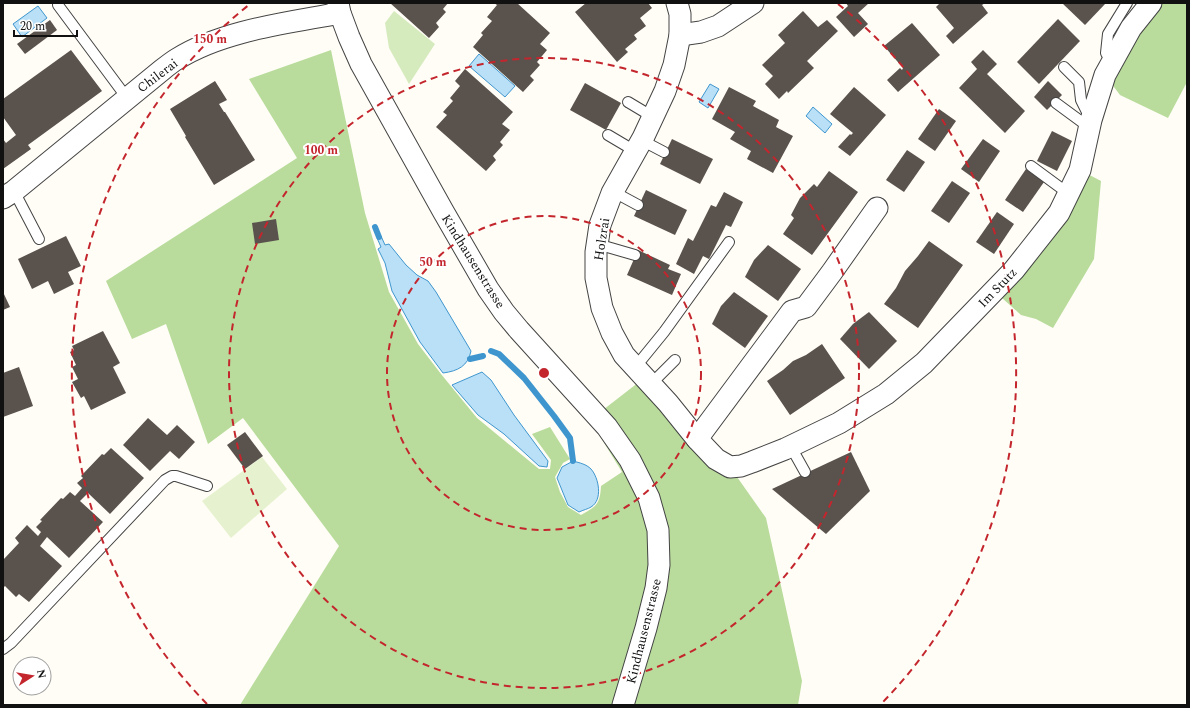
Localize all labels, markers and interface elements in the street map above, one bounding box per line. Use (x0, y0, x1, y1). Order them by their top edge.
scale bar (14, 12, 77, 38)
text: 20 m (20, 17, 45, 36)
text: 150 m (193, 30, 227, 49)
street label: Chilerai (133, 54, 182, 98)
text: 100 m (304, 141, 338, 160)
street label: Kindhausenstrasse (436, 210, 510, 313)
street label: Holzrai (589, 216, 615, 262)
text: 50 m (419, 253, 447, 272)
street label: Im Stutz (973, 263, 1022, 312)
centre of rings (537, 366, 551, 380)
street label: Kindhausenstrasse (621, 576, 667, 686)
north arrow (12, 656, 52, 696)
text: N (32, 668, 51, 680)

